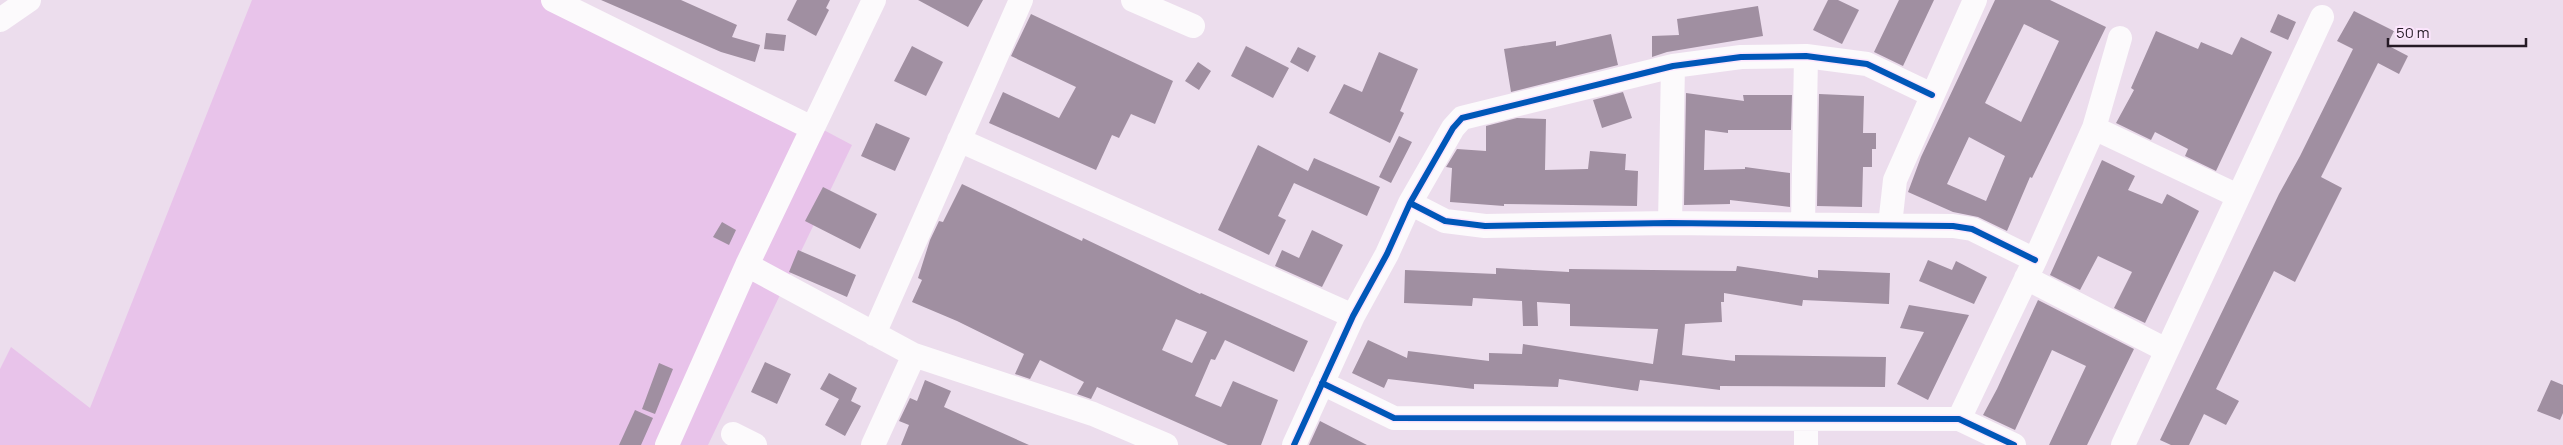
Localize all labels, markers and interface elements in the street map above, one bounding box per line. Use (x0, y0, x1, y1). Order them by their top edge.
scale bar (2388, 15, 2526, 47)
text: 50 m (2396, 22, 2430, 43)

